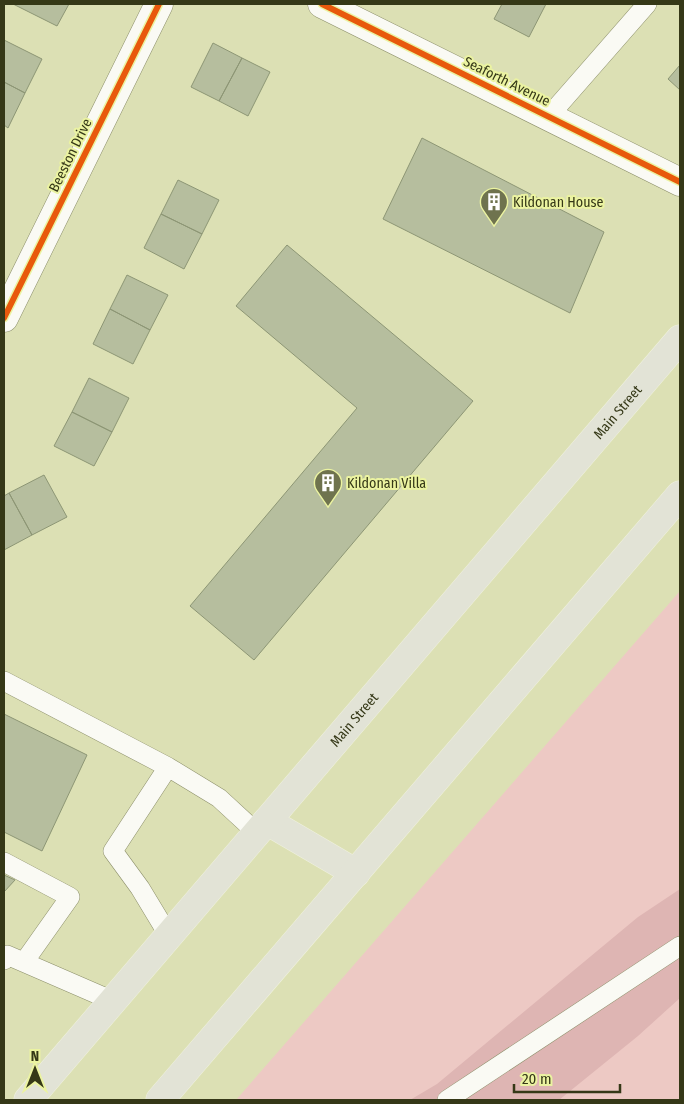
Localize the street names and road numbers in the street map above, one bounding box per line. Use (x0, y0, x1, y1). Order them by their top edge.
street label: Seaforth Avenue (461, 53, 553, 110)
street label: Beeston Drive (45, 116, 96, 195)
street label: Main Street (590, 382, 646, 443)
street label: Main Street (327, 689, 382, 750)

